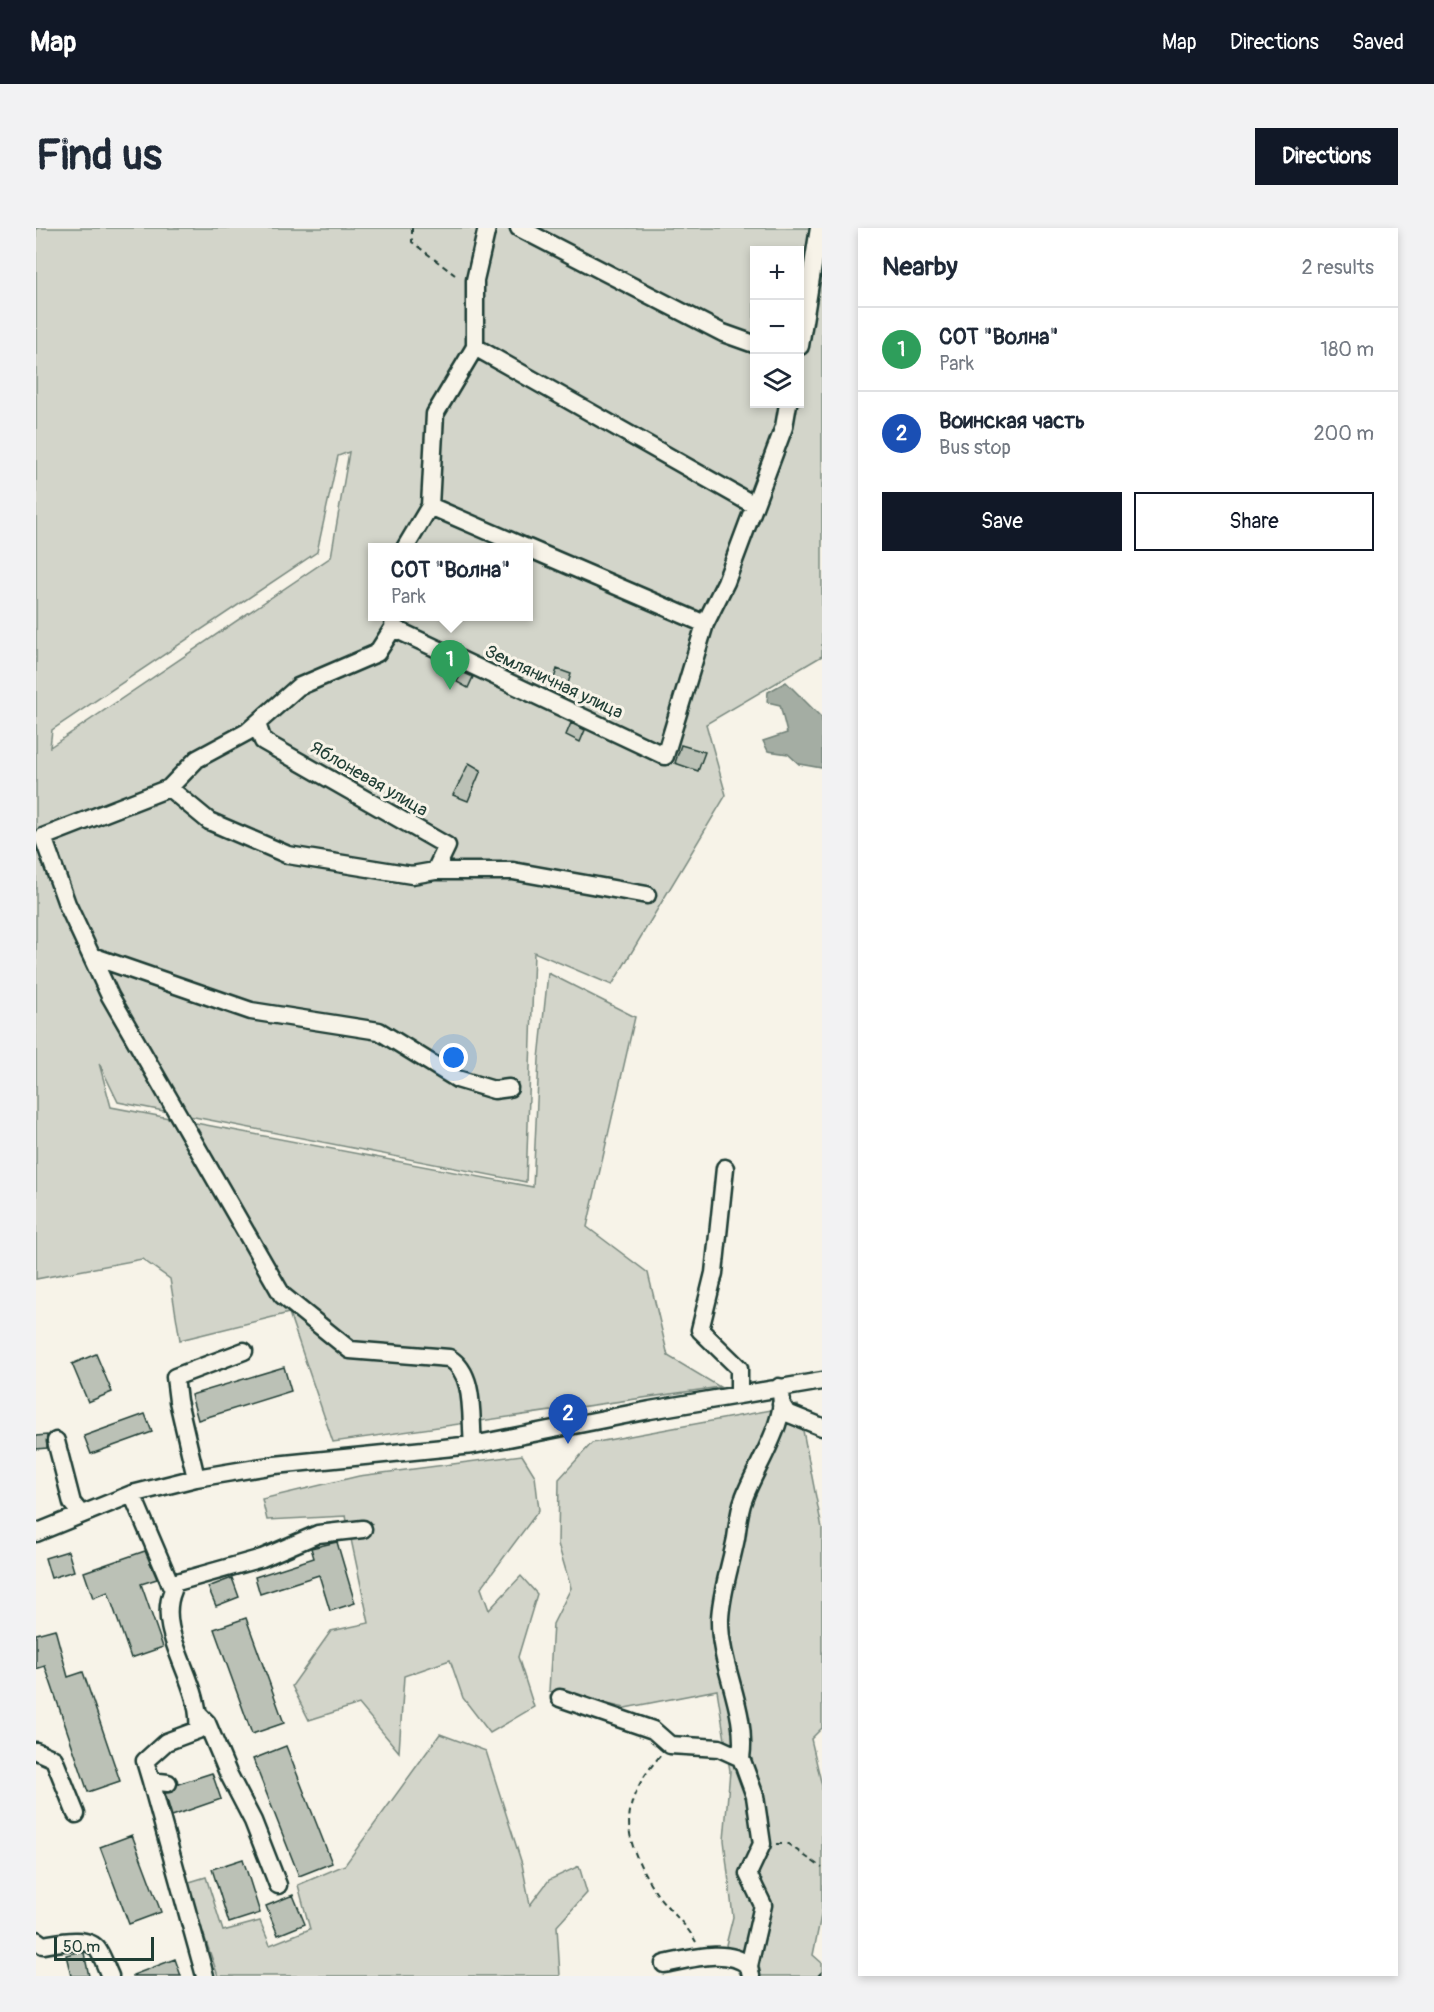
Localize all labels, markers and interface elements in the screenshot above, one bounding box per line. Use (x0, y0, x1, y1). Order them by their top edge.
text: Map (30, 25, 76, 60)
text: Map (1162, 29, 1197, 56)
text: Directions (1230, 29, 1319, 56)
text: Saved (1352, 29, 1404, 56)
button: Directions (1255, 128, 1398, 185)
text: Find us (36, 130, 162, 182)
map controls (750, 246, 804, 408)
button: + (750, 246, 804, 300)
text: Nearby (882, 251, 958, 283)
text: 2 results (1302, 255, 1374, 280)
button: − (750, 300, 804, 354)
text: СОТ "Волна" (939, 323, 1058, 351)
text: 1 (898, 337, 905, 362)
text: 180 m (1320, 337, 1374, 362)
text: Park (939, 351, 974, 376)
button: layers (750, 354, 804, 408)
text: Воинская часть (939, 407, 1085, 435)
text: 2 (896, 421, 907, 446)
text: 200 m (1313, 421, 1374, 446)
text: Bus stop (939, 435, 1011, 460)
button: Save (882, 492, 1122, 551)
button: Share (1134, 492, 1374, 551)
popup (368, 543, 533, 621)
text: СОТ "Волна" (391, 556, 510, 584)
text: Park (391, 584, 426, 609)
pin: 1 (430, 640, 470, 690)
street label: Земляничная улица (481, 640, 627, 724)
street label: Яблоневая улица (306, 736, 432, 822)
your location (439, 1043, 468, 1072)
pin: 2 (548, 1394, 588, 1444)
scale bar (54, 1934, 154, 1962)
text: 50 m (63, 1937, 100, 1957)

